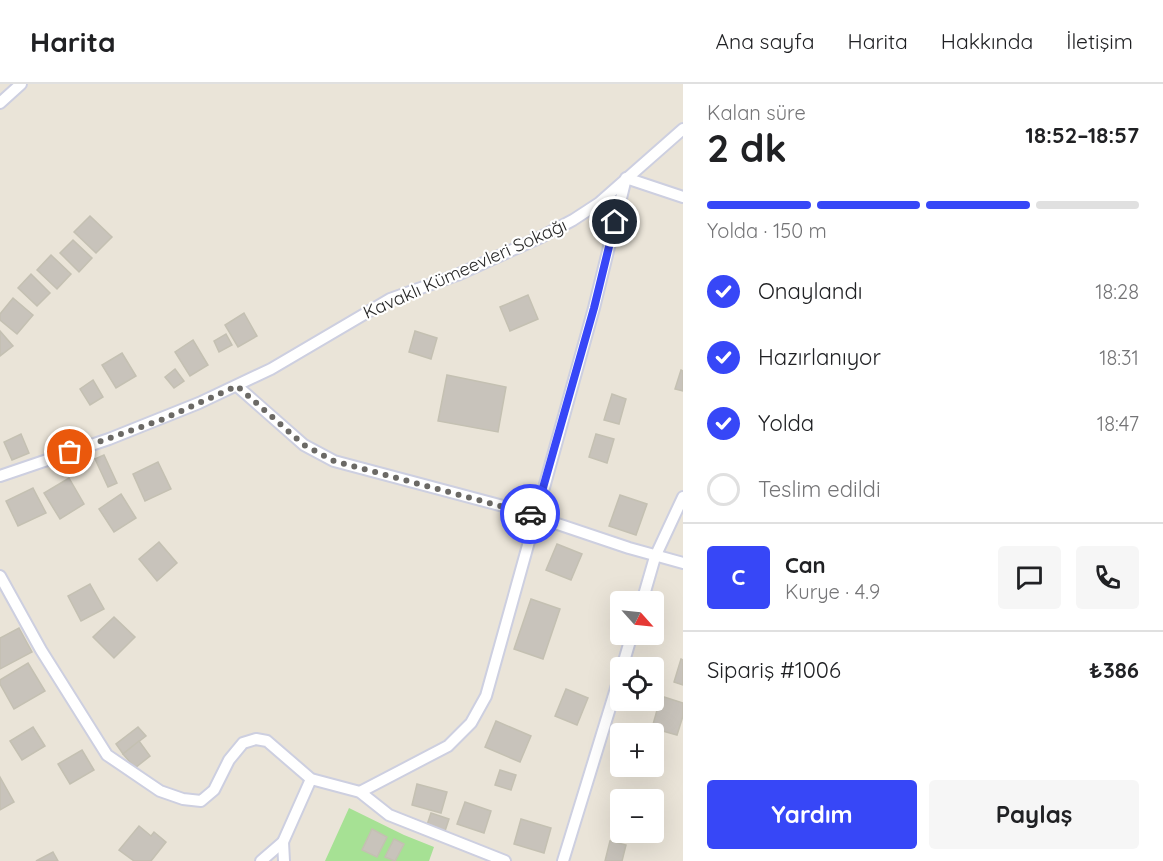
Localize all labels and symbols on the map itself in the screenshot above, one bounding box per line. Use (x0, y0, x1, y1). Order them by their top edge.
pin (589, 196, 640, 247)
street label: Kavaklı Kümeevleri Sokağı (359, 213, 570, 324)
pin (44, 426, 95, 477)
courier (500, 484, 560, 544)
north arrow (610, 591, 664, 645)

